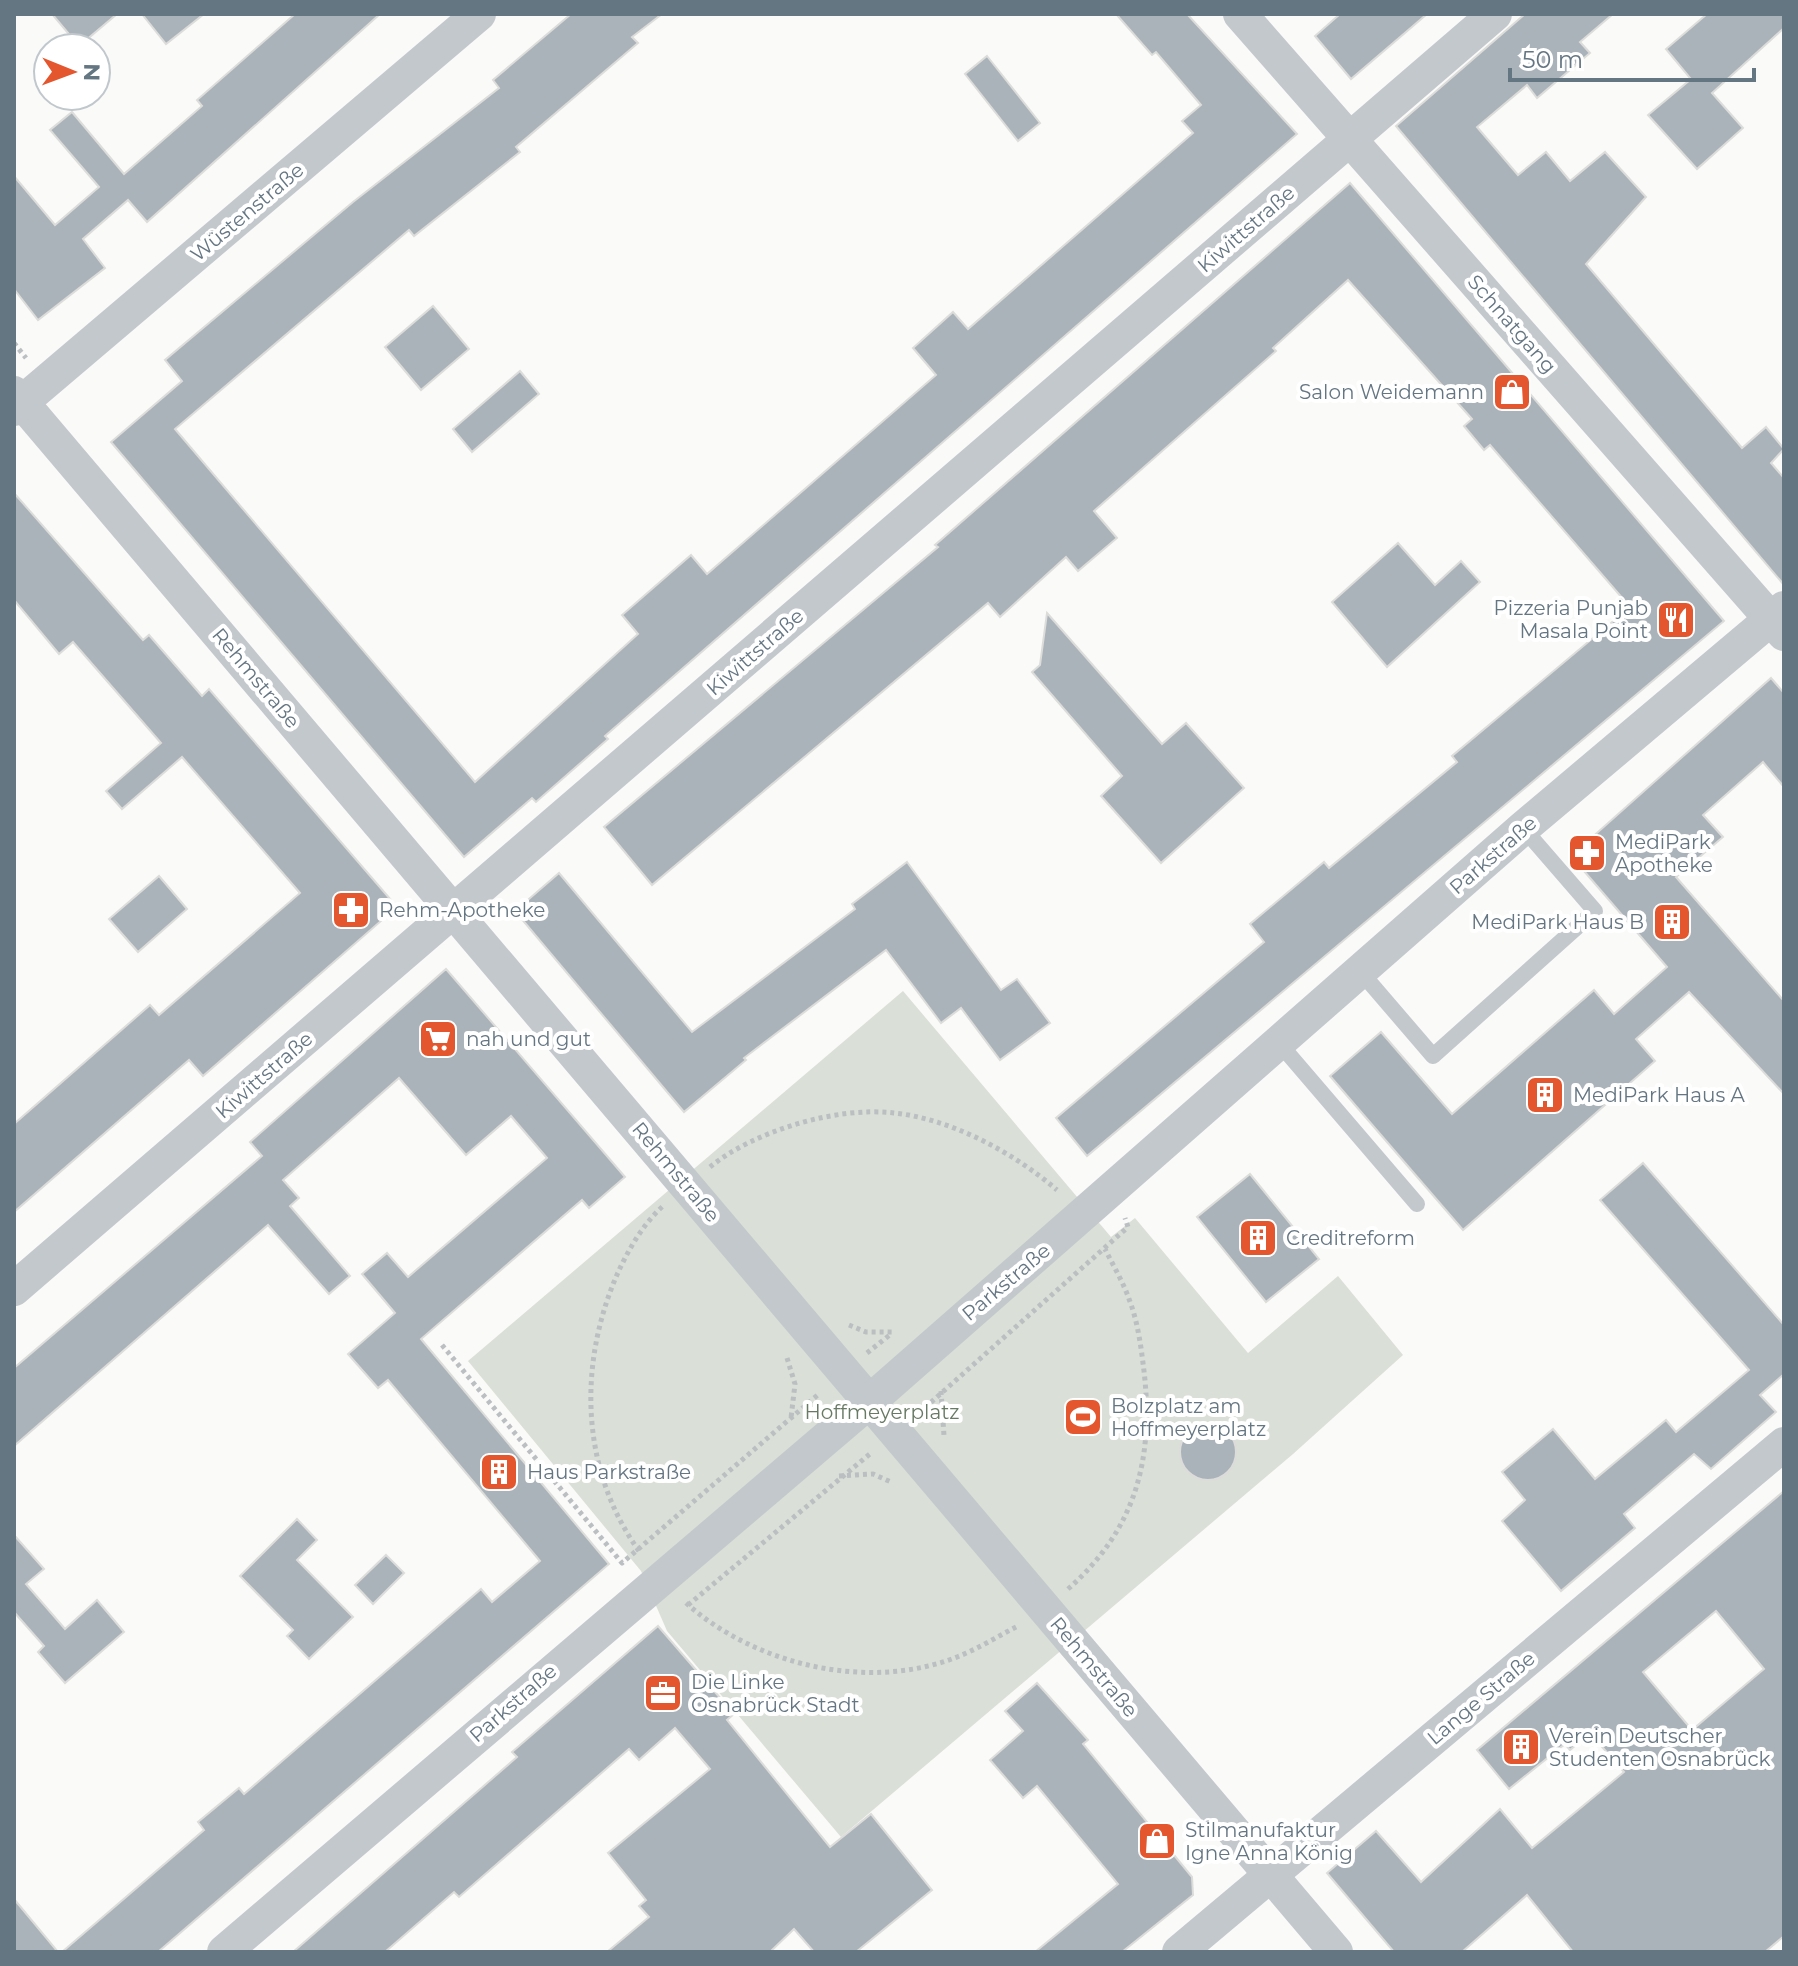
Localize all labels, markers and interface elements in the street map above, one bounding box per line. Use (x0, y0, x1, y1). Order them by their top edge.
north arrow (32, 32, 112, 112)
scale bar (1510, 32, 1754, 82)
text: 50 m (1522, 45, 1583, 74)
text: N (78, 63, 105, 81)
street label: Wüstenstraße (185, 158, 309, 266)
street label: Kiwittstraße (1193, 180, 1299, 278)
street label: Schnatgang (1463, 270, 1561, 378)
shop icon: Salon Weidemann (1491, 371, 1533, 413)
place label: Salon Weidemann (1299, 380, 1484, 404)
place label: Pizzeria Punjab Masala Point (1493, 596, 1648, 643)
restaurant icon: Pizzeria Punjab Masala Point (1655, 599, 1697, 641)
street label: Kiwittstraße (702, 603, 808, 701)
street label: Rehmstraße (207, 623, 305, 733)
street label: Parkstraße (1444, 811, 1542, 899)
place label: MediPark Apotheke (1615, 830, 1713, 877)
pharmacy icon: MediPark Apotheke (1566, 832, 1608, 874)
pharmacy icon: Rehm-Apotheke (330, 889, 372, 931)
place label: Rehm-Apotheke (379, 898, 545, 922)
building icon: MediPark Haus B (1651, 901, 1693, 943)
place label: MediPark Haus B (1471, 910, 1644, 934)
supermarket icon: nah und gut (417, 1018, 459, 1060)
street label: Kiwittstraße (211, 1026, 317, 1124)
place label: nah und gut (466, 1027, 591, 1051)
building icon: MediPark Haus A (1524, 1074, 1566, 1116)
place label: MediPark Haus A (1573, 1083, 1746, 1107)
street label: Rehmstraße (627, 1117, 725, 1227)
building icon: Creditreform (1237, 1217, 1279, 1259)
place label: Creditreform (1286, 1226, 1415, 1250)
street label: Parkstraße (957, 1238, 1055, 1326)
place label: Bolzplatz am Hoffmeyerplatz (1111, 1394, 1266, 1441)
sports icon: Bolzplatz am Hoffmeyerplatz (1062, 1396, 1104, 1438)
park label: Hoffmeyerplatz (804, 1400, 960, 1424)
building icon: Haus Parkstraße (478, 1451, 520, 1493)
place label: Haus Parkstraße (527, 1460, 691, 1484)
street label: Rehmstraße (1045, 1612, 1143, 1722)
street label: Lange Straße (1422, 1646, 1540, 1750)
street label: Parkstraße (464, 1659, 562, 1747)
place label: Die Linke Osnabrück Stadt (691, 1670, 860, 1717)
office icon: Die Linke Osnabrück Stadt (642, 1672, 684, 1714)
place label: Verein Deutscher Studenten Osnabrück (1549, 1724, 1771, 1771)
building icon: Verein Deutscher Studenten Osnabrück (1500, 1726, 1542, 1768)
place label: Stilmanufaktur Igne Anna König (1185, 1818, 1353, 1865)
shop icon: Stilmanufaktur Igne Anna König (1136, 1820, 1178, 1862)

